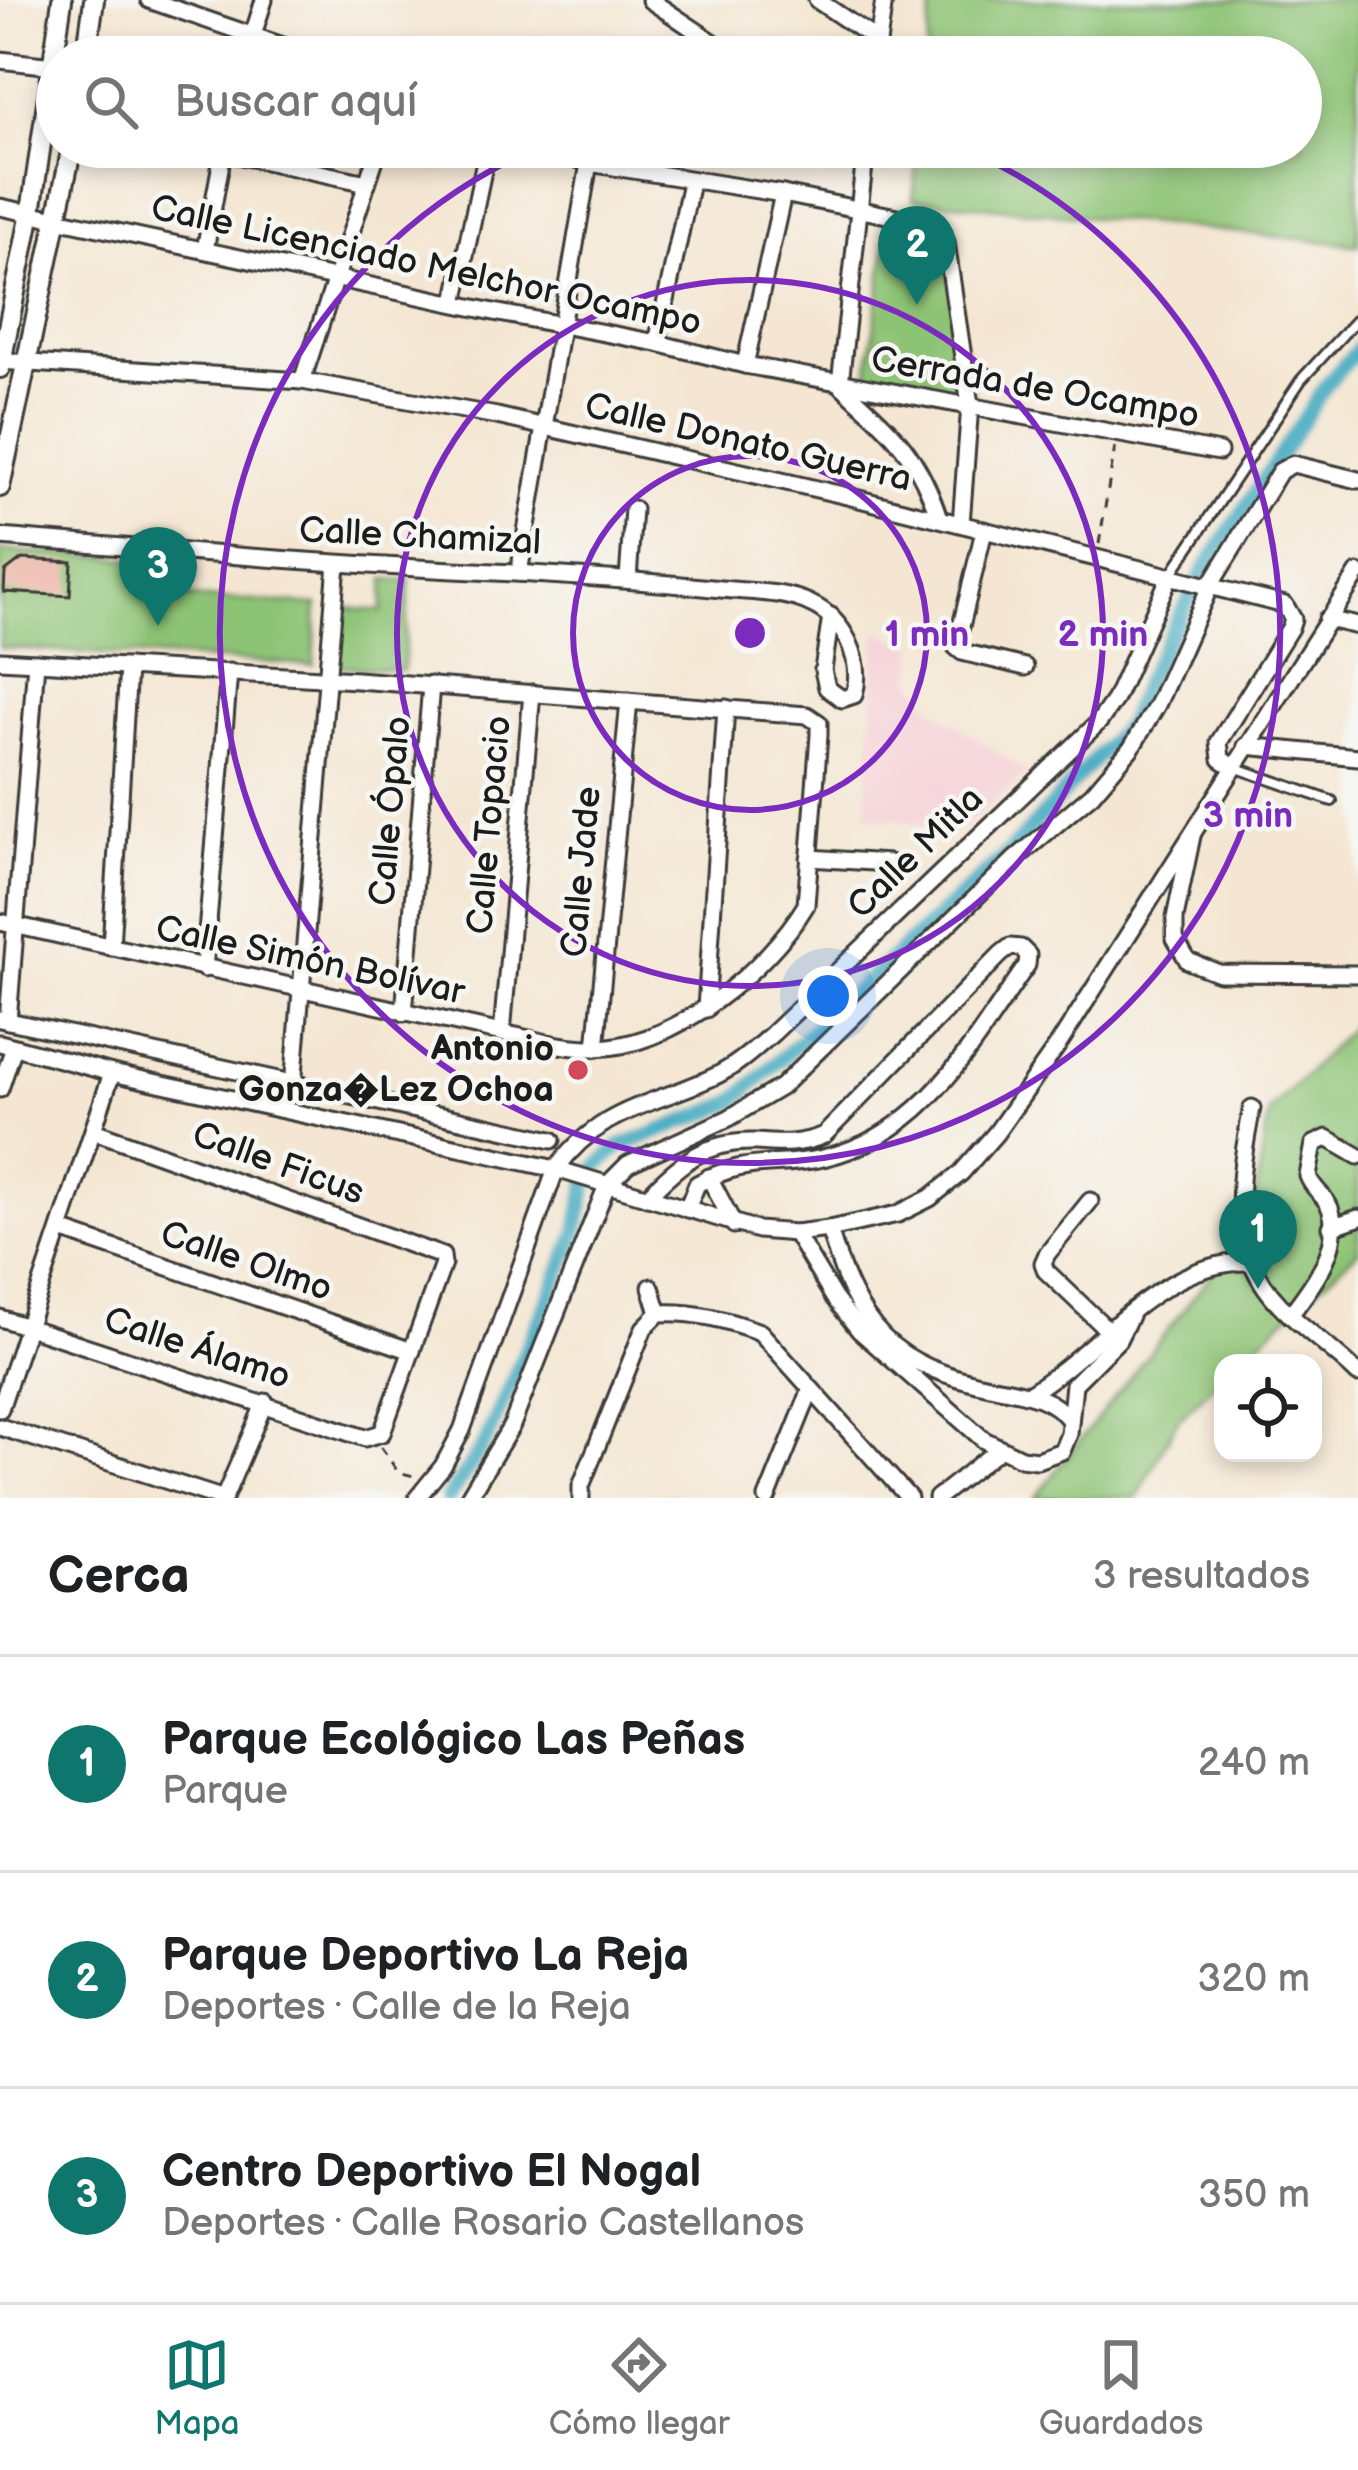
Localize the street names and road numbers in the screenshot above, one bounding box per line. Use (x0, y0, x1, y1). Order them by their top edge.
street label: Calle Licenciado Melchor Ocampo (147, 187, 705, 345)
street label: Cerrada de Ocampo (868, 338, 1202, 438)
street label: Calle Donato Guerra (580, 384, 916, 502)
street label: Calle Chamizal (298, 509, 542, 565)
street label: Calle Ópalo (360, 714, 421, 908)
street label: Calle Topacio (459, 714, 521, 936)
street label: Calle Mitla (839, 778, 993, 928)
street label: Calle Jade (553, 785, 611, 959)
street label: Calle Simón Bolívar (152, 907, 469, 1015)
street label: Calle Ficus (186, 1113, 370, 1215)
street label: Calle Olmo (155, 1213, 337, 1311)
street label: Calle Álamo (98, 1298, 296, 1399)

